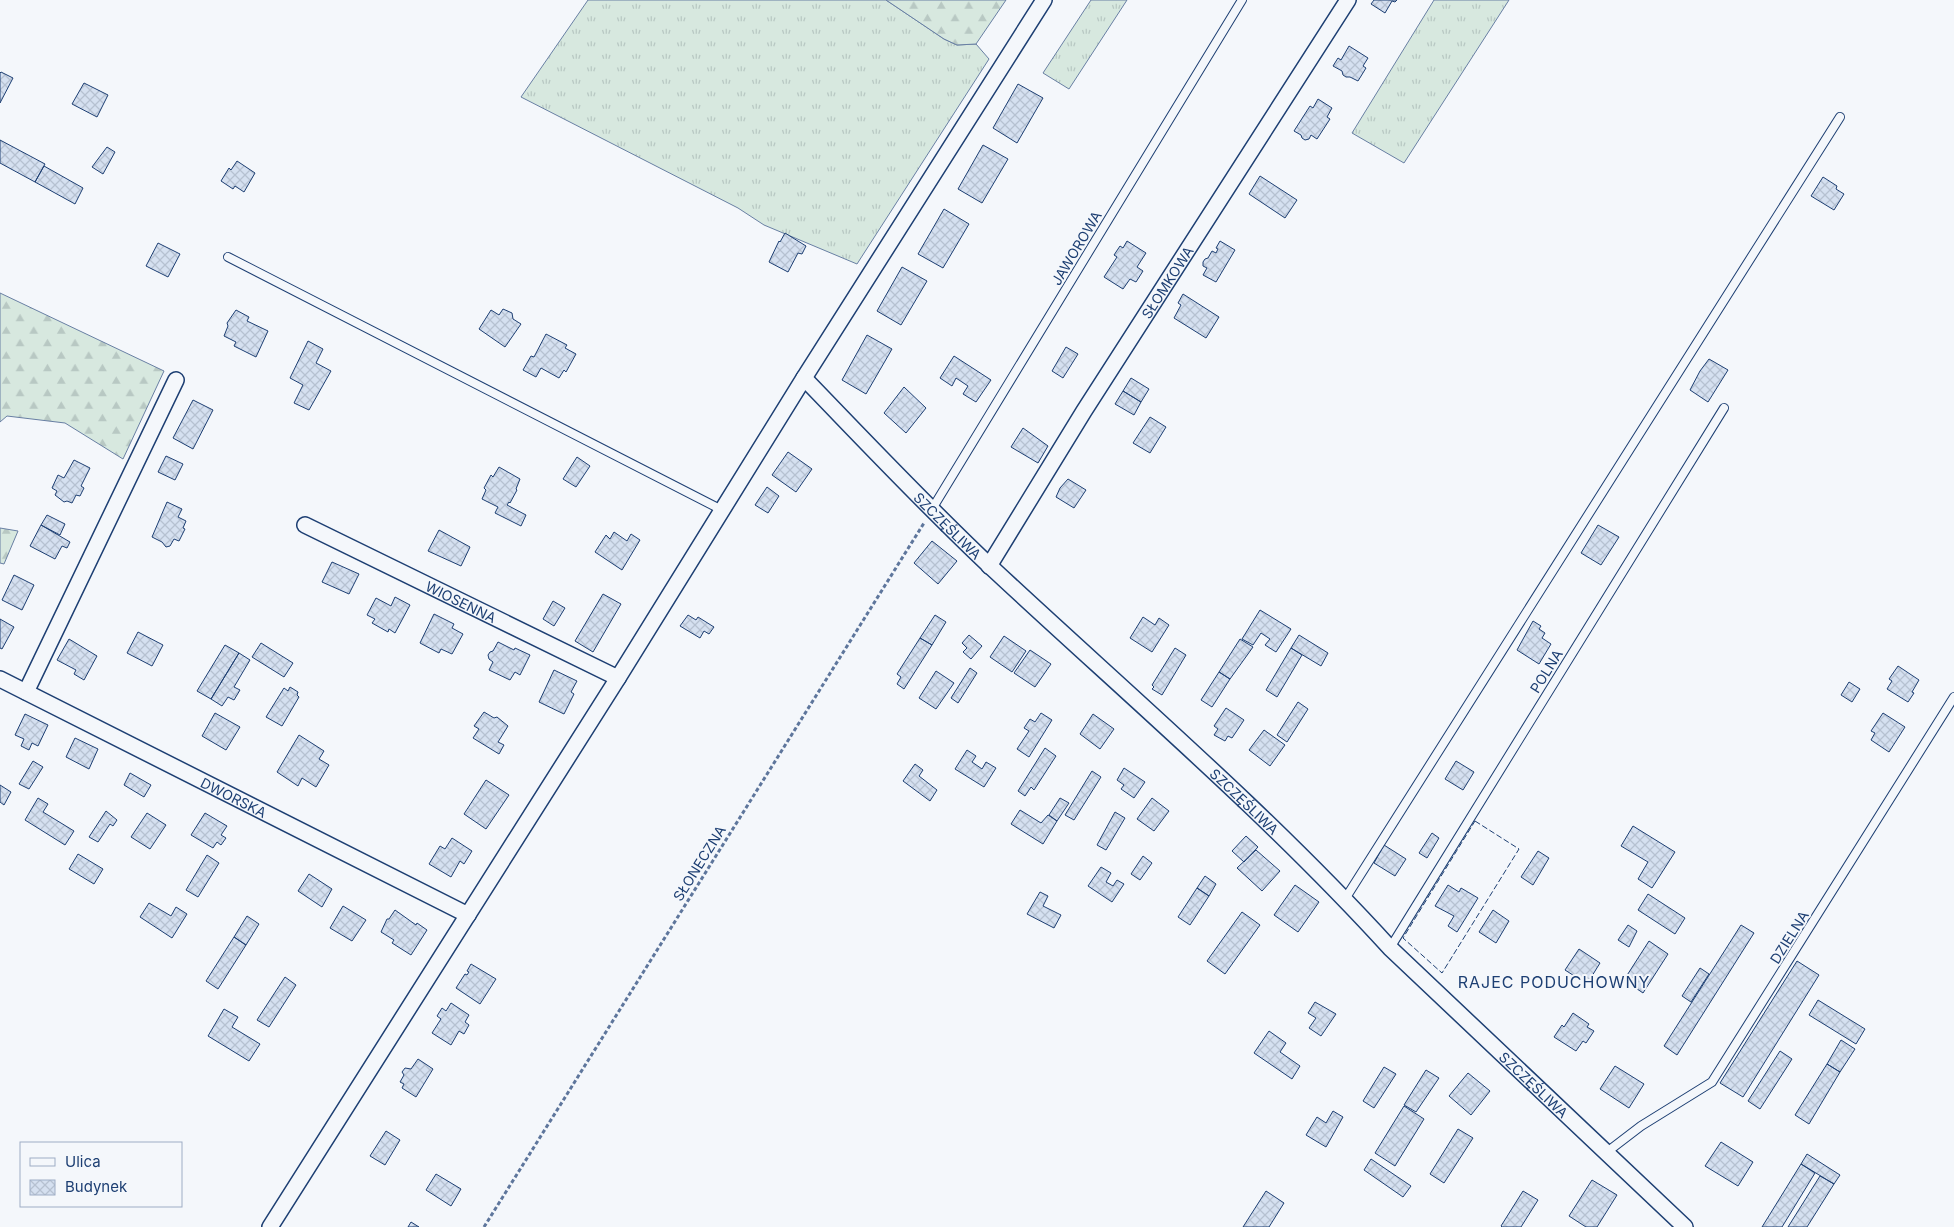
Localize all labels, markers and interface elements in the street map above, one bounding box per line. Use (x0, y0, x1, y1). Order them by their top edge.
street label: JAWOROWA (1047, 208, 1105, 288)
street label: SŁOMKOWA (1137, 242, 1196, 321)
street label: SZCZĘŚLIWA (911, 488, 986, 563)
street label: WIOSENNA (423, 577, 500, 626)
street label: POLNA (1526, 646, 1566, 696)
street label: SZCZĘŚLIWA (1207, 764, 1283, 838)
street label: DWORSKA (198, 773, 270, 821)
street label: SŁONECZNA (669, 822, 729, 904)
street label: DZIELNA (1766, 907, 1812, 967)
district label: RAJEC PODUCHOWNY (1458, 972, 1650, 992)
street label: SZCZĘŚLIWA (1496, 1048, 1572, 1121)
legend (20, 1142, 182, 1207)
text: Ulica (65, 1152, 101, 1171)
text: Budynek (65, 1177, 128, 1196)

